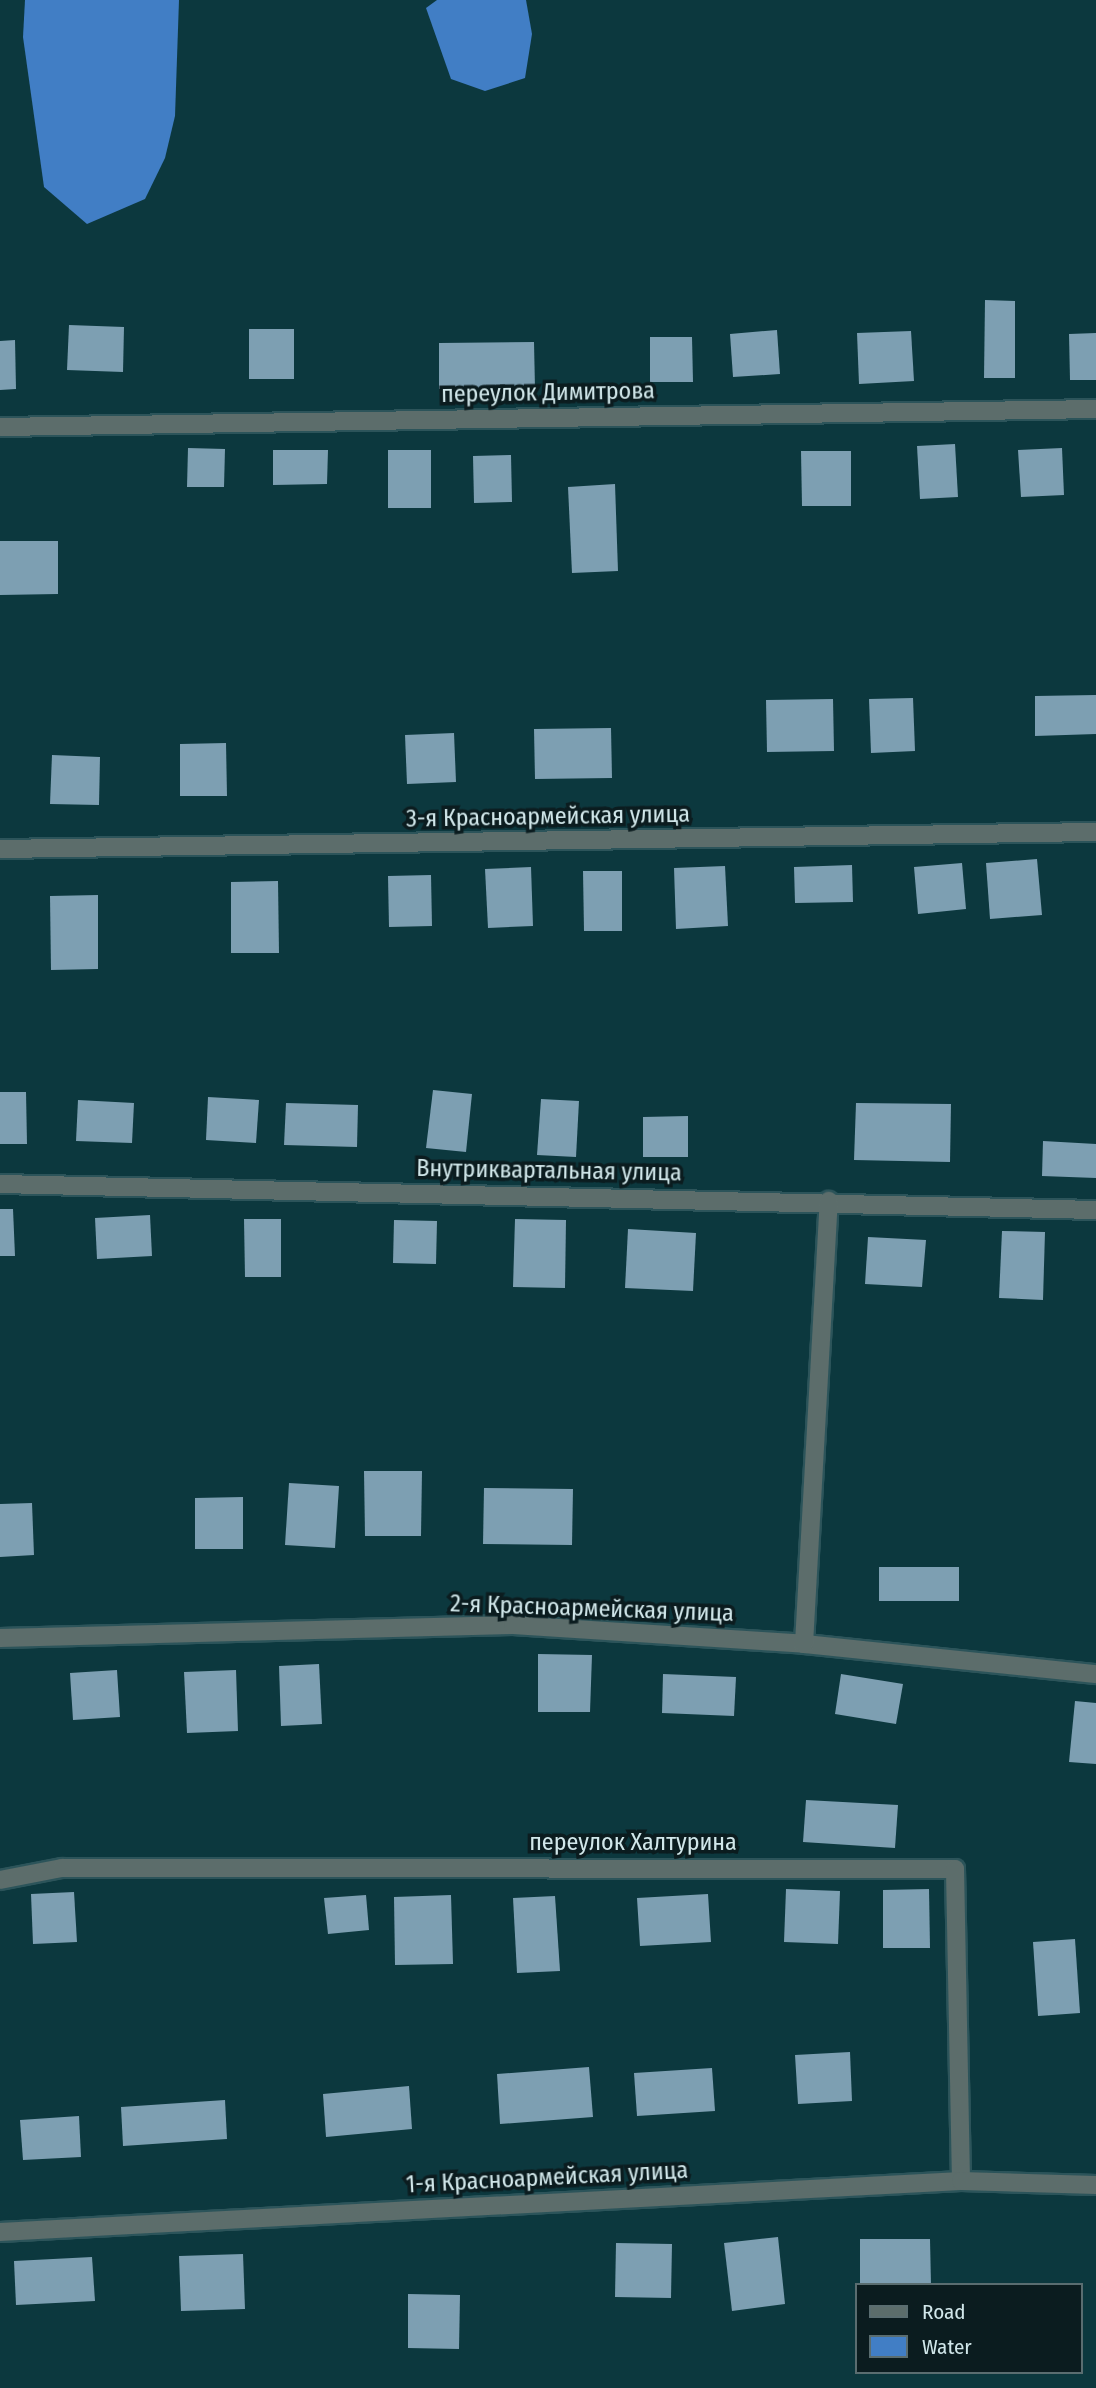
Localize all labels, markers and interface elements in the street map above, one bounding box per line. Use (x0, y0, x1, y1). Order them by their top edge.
street label: переулок Димитрова (441, 377, 655, 409)
street label: 3-я Красноармейская улица (406, 800, 690, 834)
street label: Внутриквартальная улица (416, 1154, 682, 1188)
street label: 2-я Красноармейская улица (450, 1590, 734, 1628)
street label: переулок Халтурина (529, 1829, 737, 1857)
street label: 1-я Красноармейская улица (405, 2156, 689, 2200)
legend (855, 2283, 1082, 2374)
text: Road (922, 2299, 966, 2325)
text: Water (922, 2334, 972, 2360)

